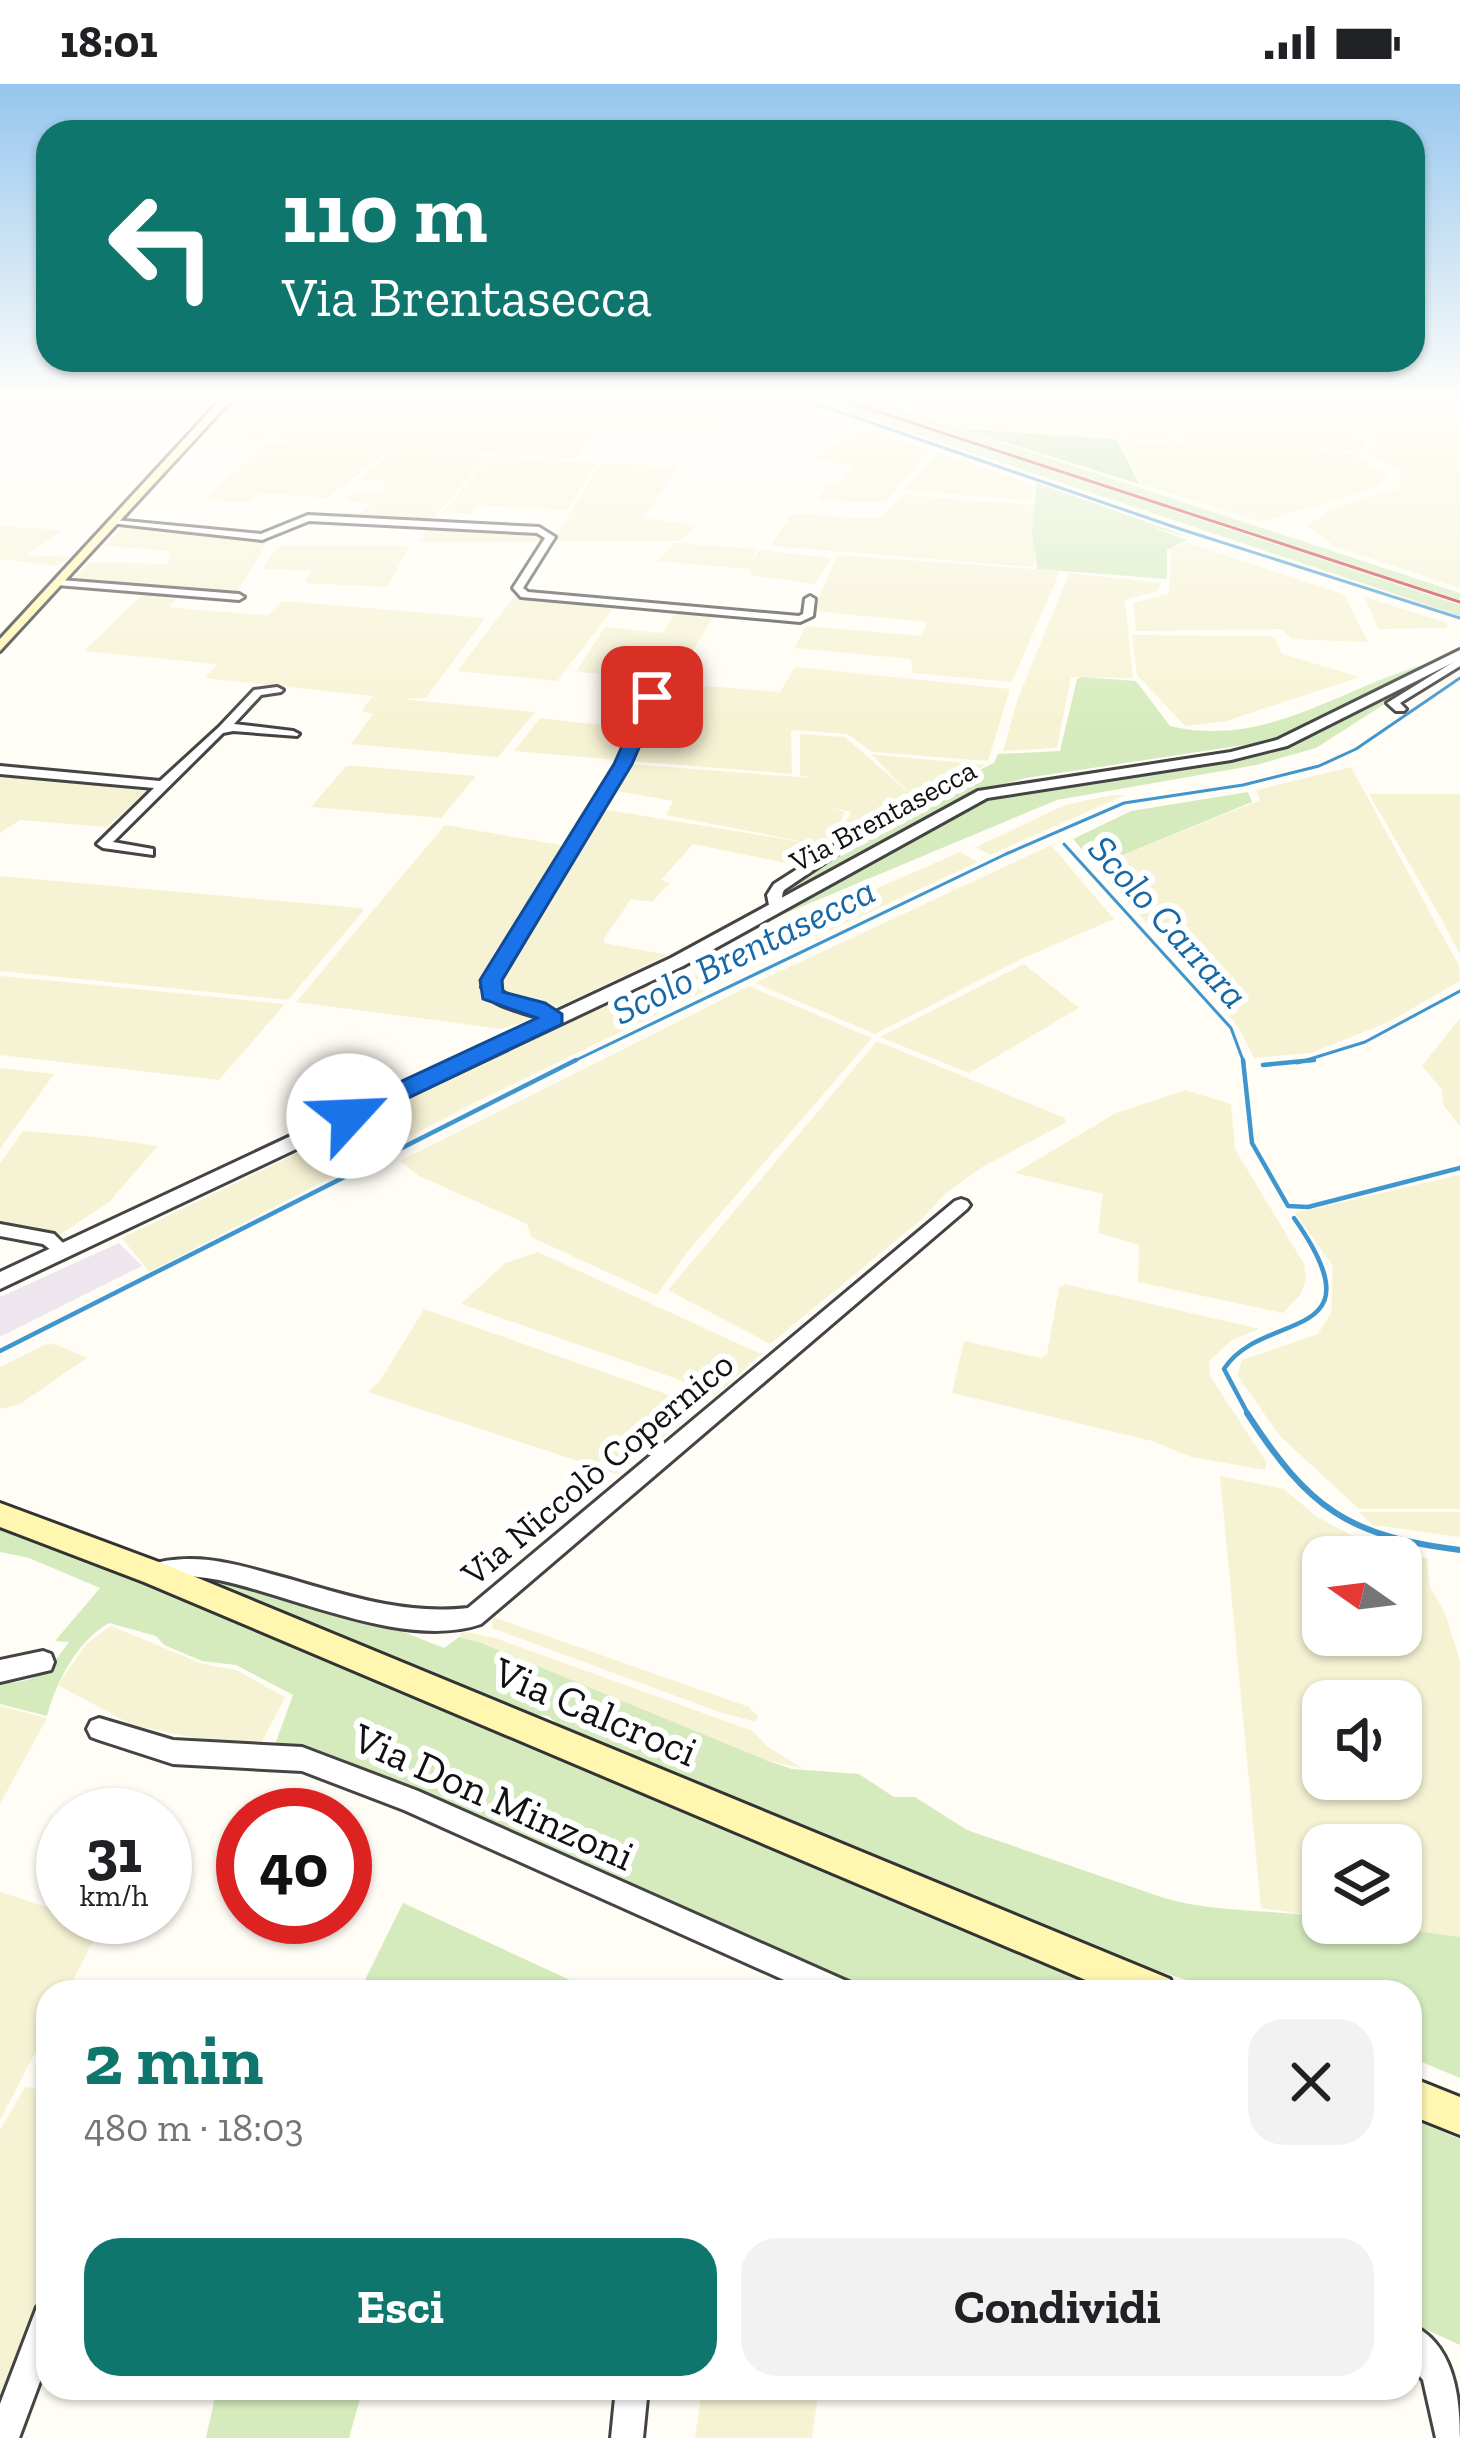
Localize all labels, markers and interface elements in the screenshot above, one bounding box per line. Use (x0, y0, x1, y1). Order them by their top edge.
text: 18:01 (60, 15, 158, 69)
text: 110 m (282, 163, 488, 264)
icon: left (84, 168, 240, 324)
text: Via Brentasecca (282, 265, 652, 330)
pin (601, 646, 703, 748)
icon: arrive (619, 664, 685, 730)
street label: Via Brentasecca (783, 752, 982, 881)
water label: Scolo Carrara (1079, 825, 1258, 1017)
water label: Scolo Brentasecca (604, 866, 882, 1034)
position arrow (286, 1053, 412, 1179)
street label: Via Niccolò Copernico (452, 1342, 742, 1595)
north arrow (1302, 1536, 1422, 1656)
map controls (1302, 1536, 1422, 1944)
street label: Via Calcroci (485, 1645, 705, 1777)
button: sound (1302, 1680, 1422, 1800)
street label: Via Don Minzoni (344, 1711, 642, 1881)
speed limit sign: 40 (216, 1788, 372, 1944)
text: 31 (86, 1815, 142, 1887)
button: layers (1302, 1824, 1422, 1944)
text: km/h (80, 1878, 148, 1914)
text: 2 min (84, 2016, 263, 2102)
button: close (1248, 2019, 1374, 2145)
text: 480 m · 18:03 (84, 2104, 304, 2151)
button: Esci (84, 2238, 717, 2376)
button: Condividi (741, 2238, 1374, 2376)

